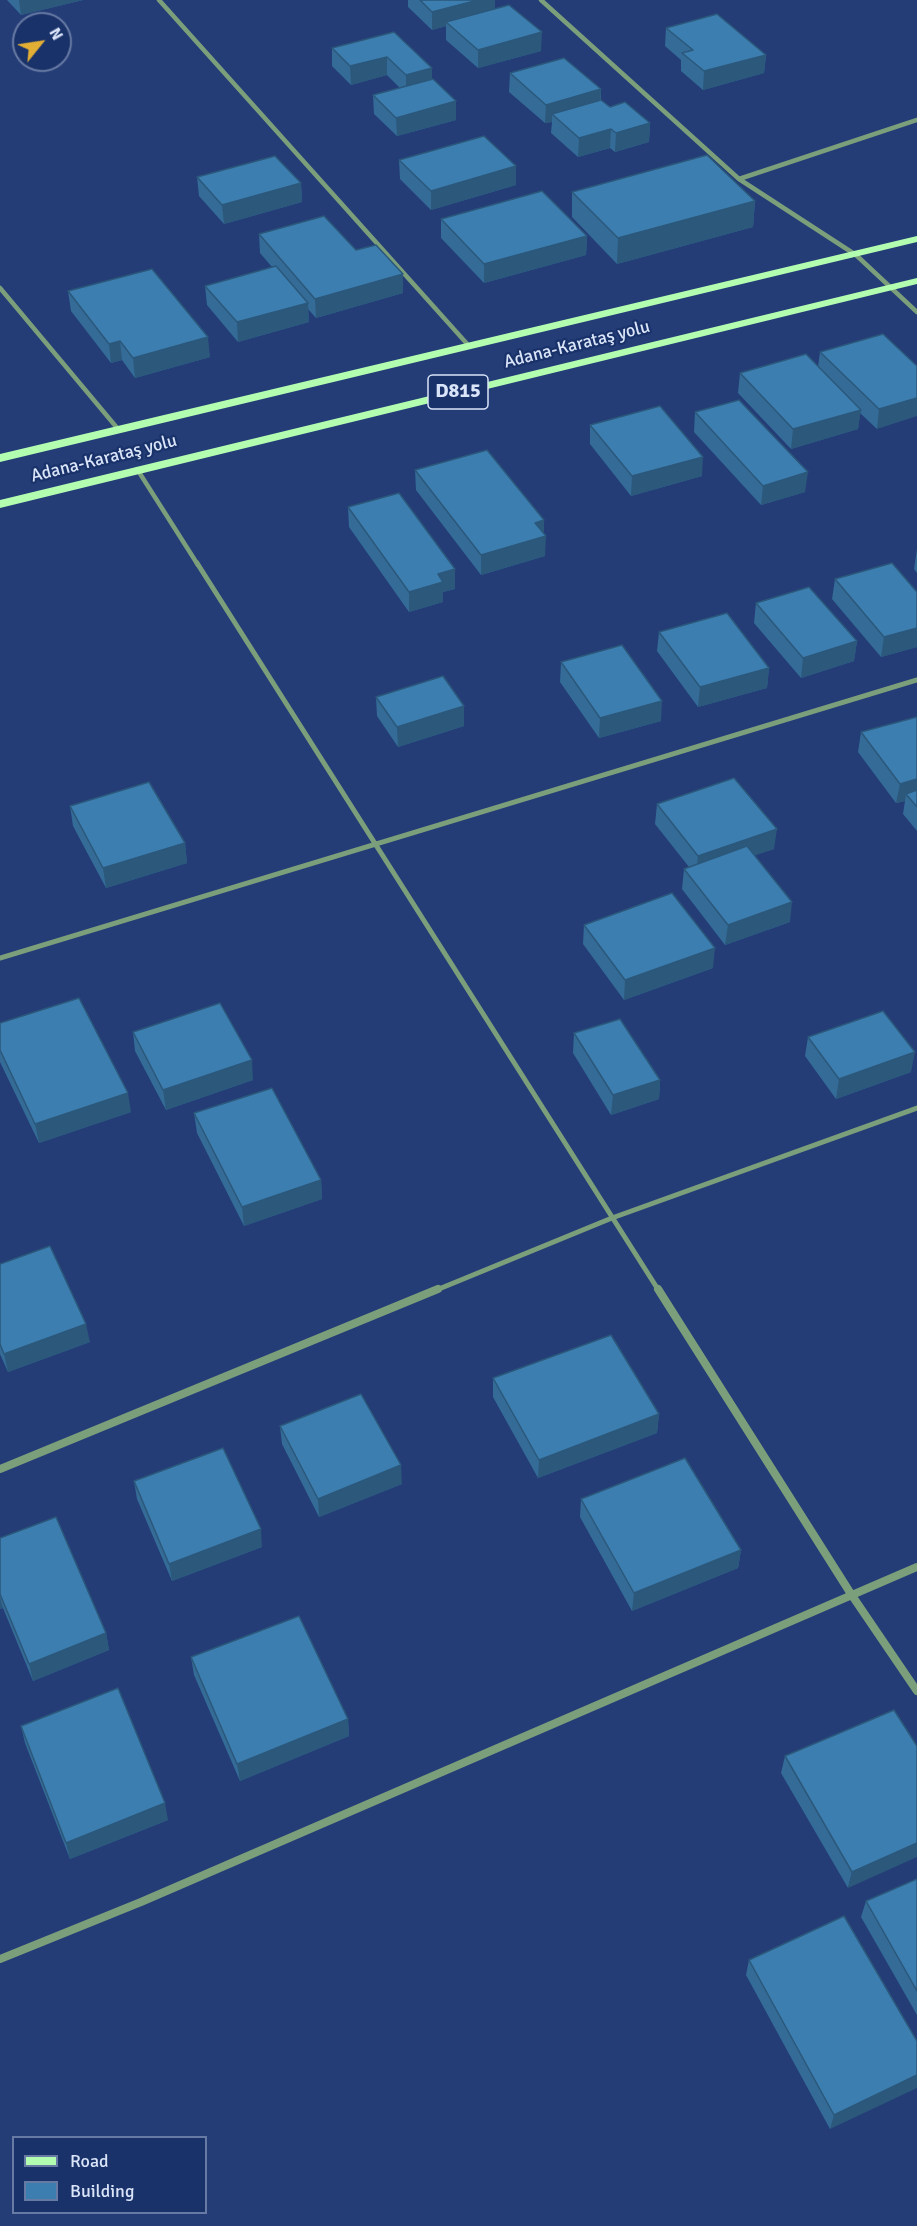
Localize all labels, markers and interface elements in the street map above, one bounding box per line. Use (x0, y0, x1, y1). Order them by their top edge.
north arrow (12, 12, 72, 72)
text: N (44, 24, 67, 44)
street label: Adana-Karataş yolu (502, 316, 652, 374)
road number: D815 (428, 375, 488, 409)
street label: Adana-Karataş yolu (29, 430, 179, 488)
legend (12, 2136, 207, 2214)
text: Road (70, 2150, 109, 2172)
text: Building (70, 2180, 134, 2202)

